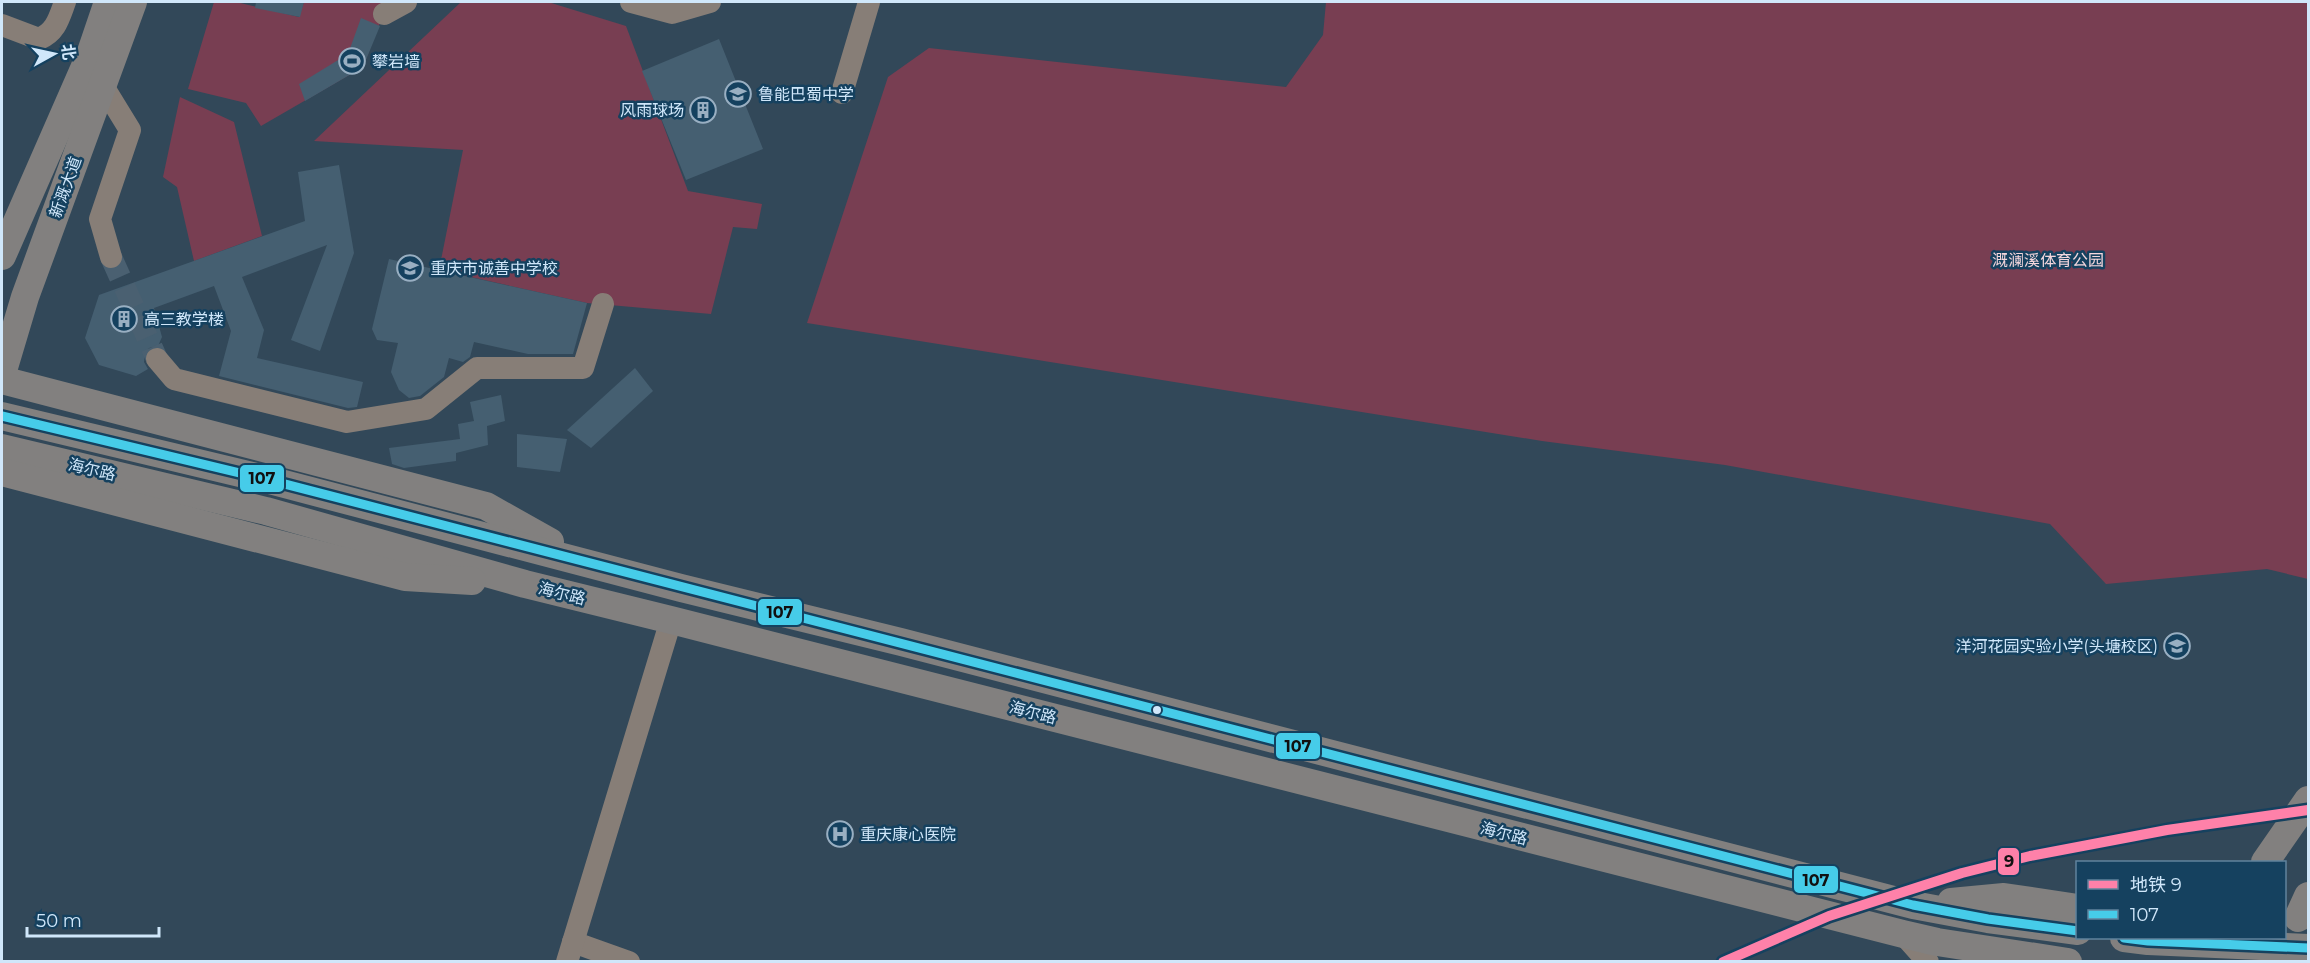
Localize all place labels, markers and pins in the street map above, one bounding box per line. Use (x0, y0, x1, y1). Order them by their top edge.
sports icon: 攀岩墙 (337, 46, 367, 76)
place label: 攀岩墙 (372, 52, 420, 71)
school or university icon: 鲁能巴蜀中学 (723, 79, 753, 109)
place label: 鲁能巴蜀中学 (758, 85, 854, 104)
building icon: 风雨球场 (688, 95, 718, 125)
place label: 风雨球场 (620, 101, 684, 120)
school or university icon: 重庆市诚善中学校 (395, 253, 425, 283)
place label: 重庆市诚善中学校 (430, 259, 558, 278)
building icon: 高三教学楼 (109, 304, 139, 334)
place label: 高三教学楼 (144, 310, 224, 329)
school or university icon: 洋河花园实验小学(头塘校区) (2162, 631, 2192, 661)
place label: 洋河花园实验小学(头塘校区) (1955, 637, 2158, 656)
unlabelled marker (1151, 704, 1163, 716)
hospital icon: 重庆康心医院 (825, 819, 855, 849)
place label: 重庆康心医院 (860, 825, 956, 844)

